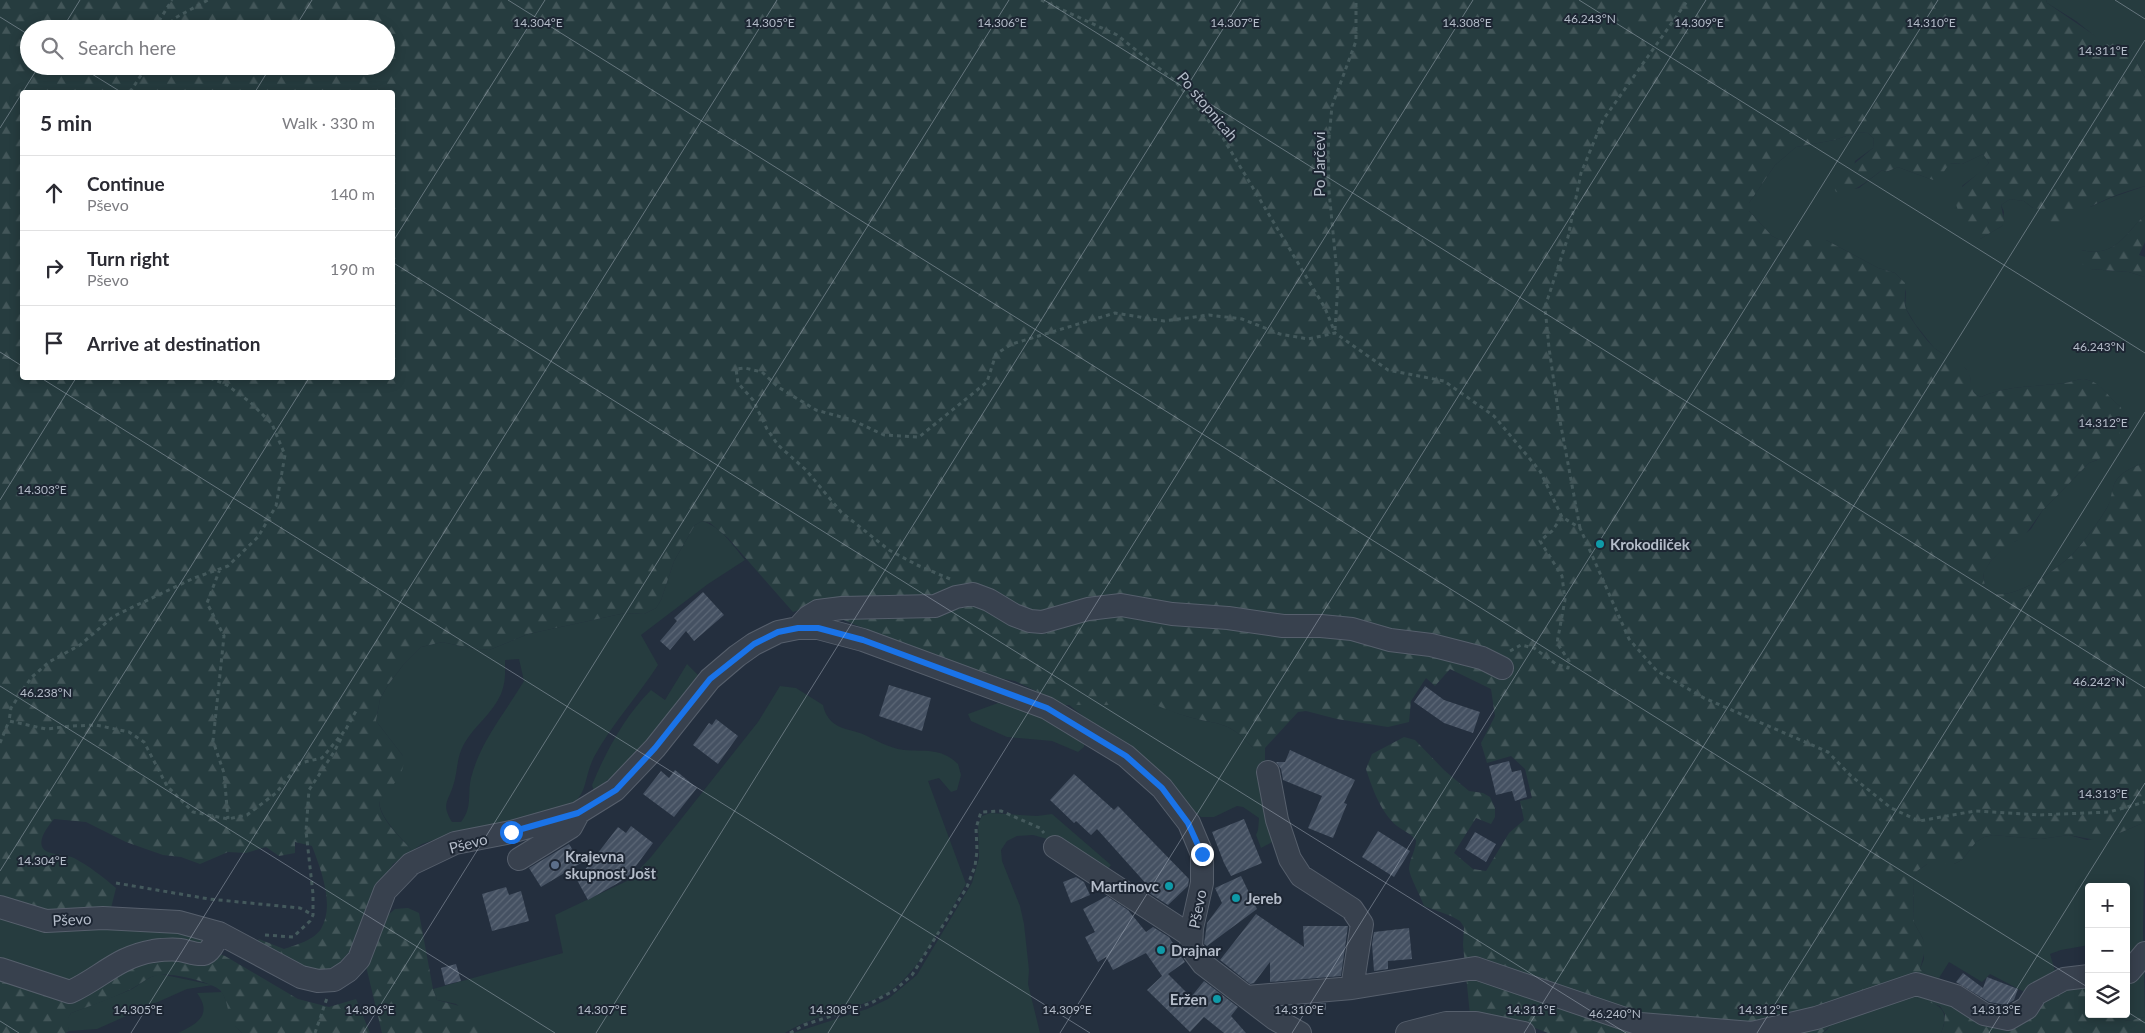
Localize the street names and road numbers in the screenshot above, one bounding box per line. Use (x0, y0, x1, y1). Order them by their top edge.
street label: Po stopnicah (1174, 68, 1242, 144)
street label: Po Jarčevi (1310, 131, 1328, 197)
street label: Pševo (447, 829, 489, 857)
street label: Pševo (1184, 888, 1210, 930)
street label: Pševo (52, 909, 92, 929)

